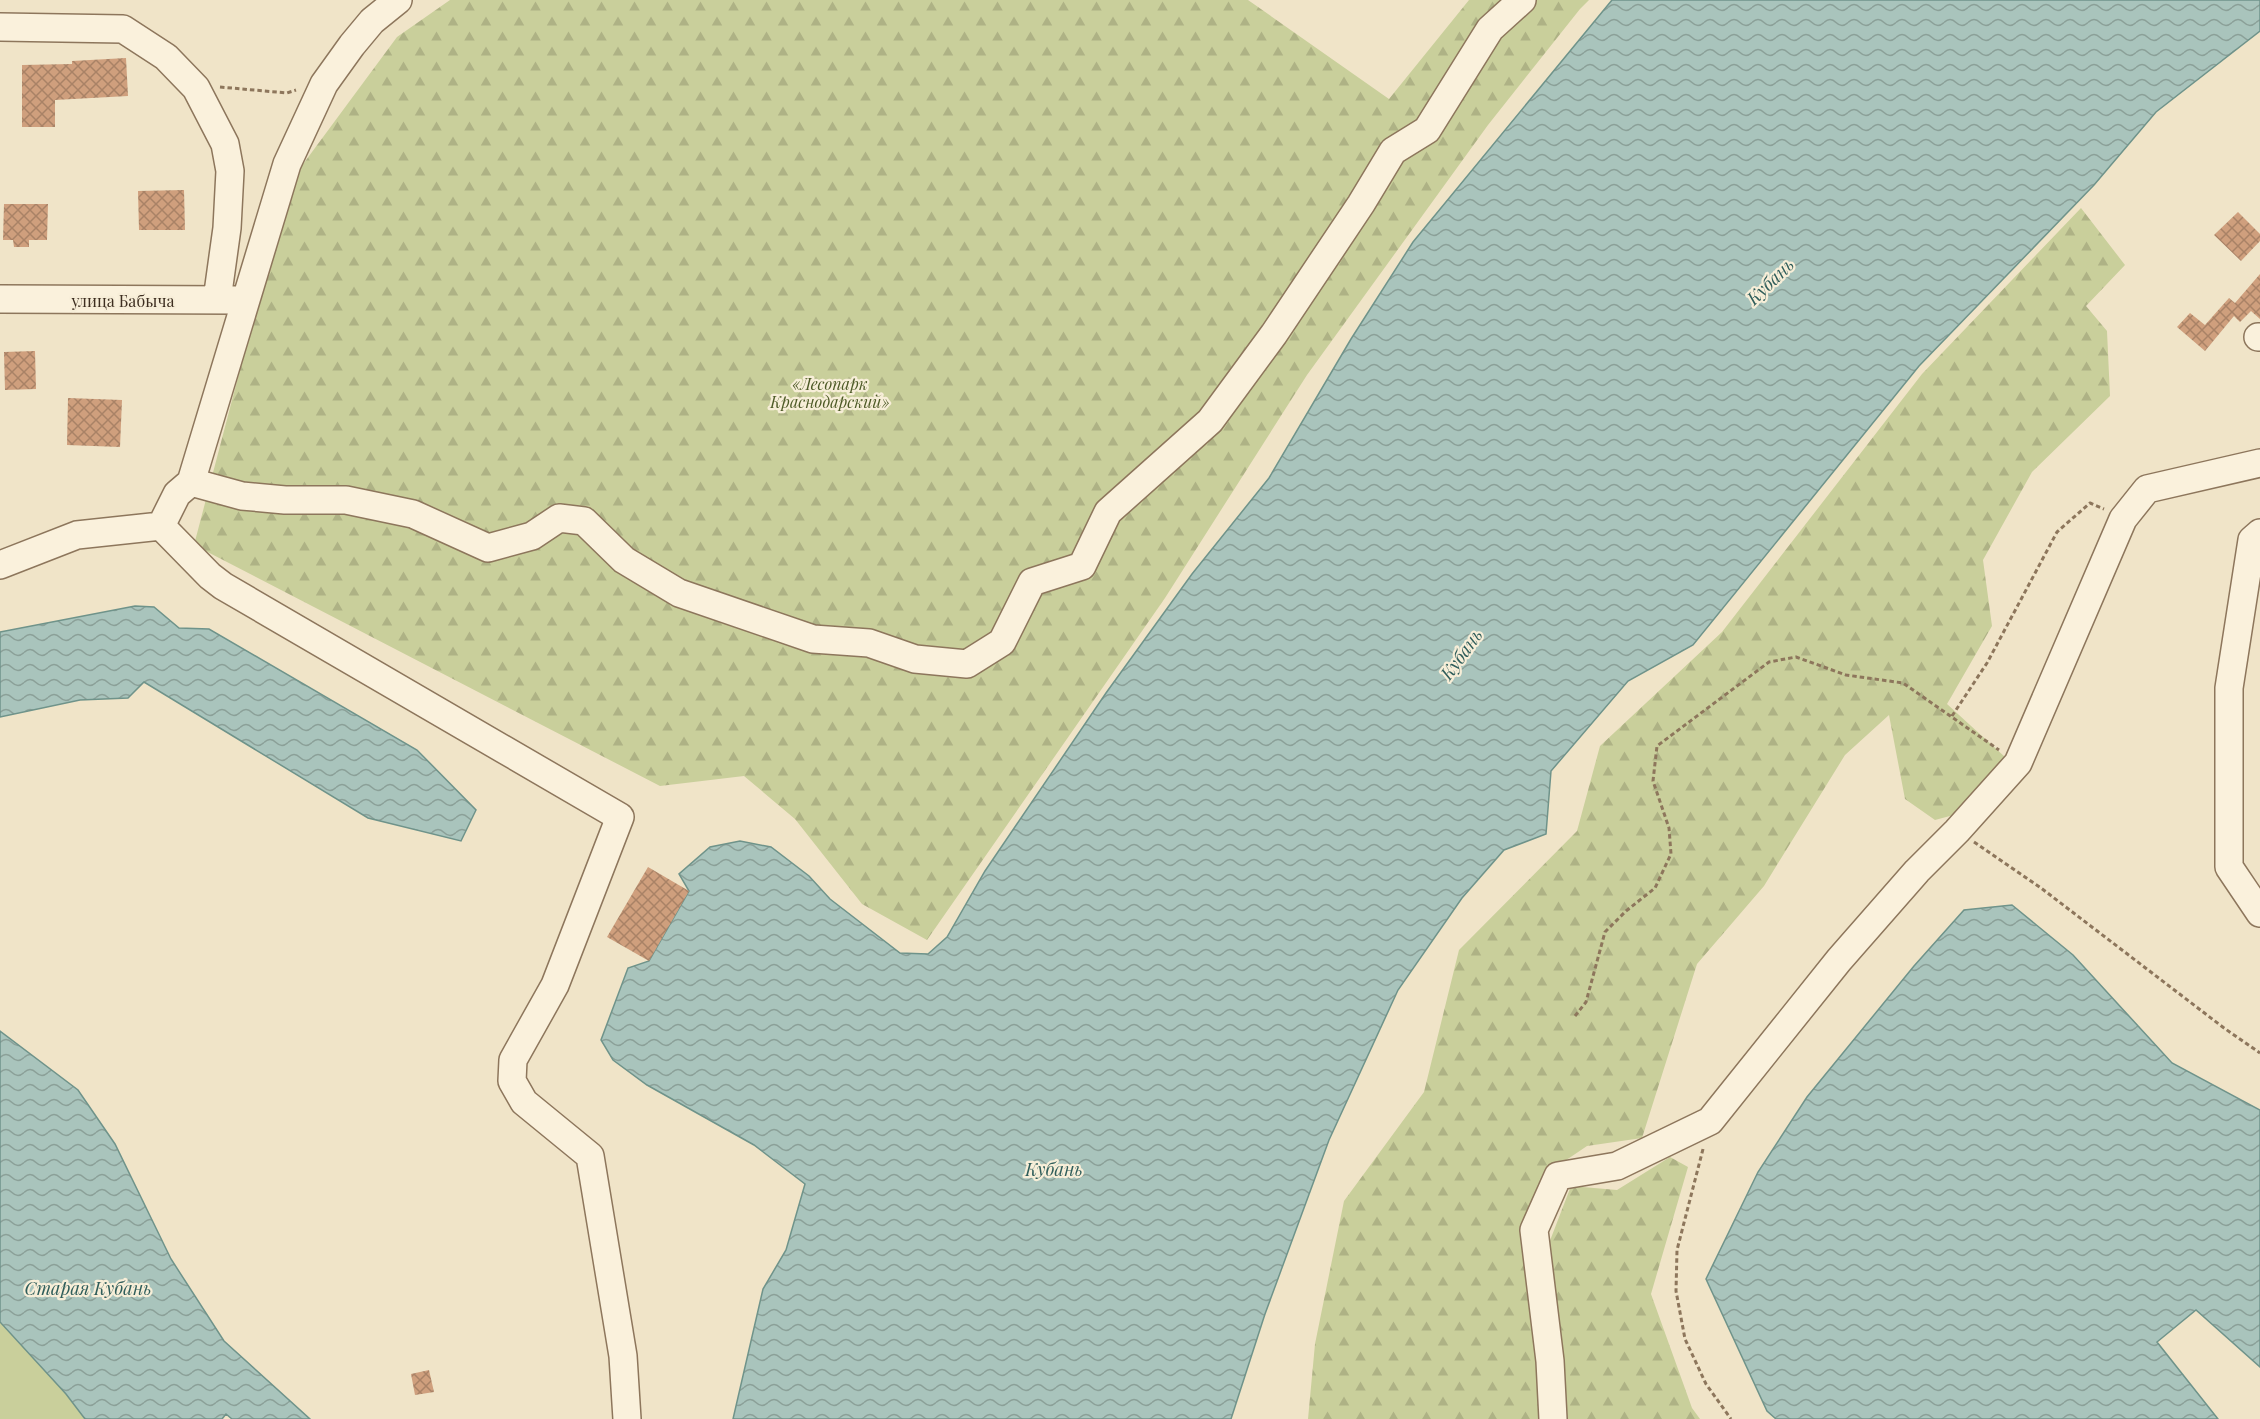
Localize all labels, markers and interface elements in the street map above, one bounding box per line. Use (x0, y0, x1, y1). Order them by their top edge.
water label: Кубань (1740, 252, 1799, 310)
street label: улица Бабыча (71, 290, 174, 311)
park label: «Лесопарк Краснодарский» (769, 373, 890, 412)
water label: Кубань (1434, 624, 1488, 685)
water label: Кубань (1024, 1157, 1083, 1181)
water label: Старая Кубань (25, 1276, 151, 1300)

